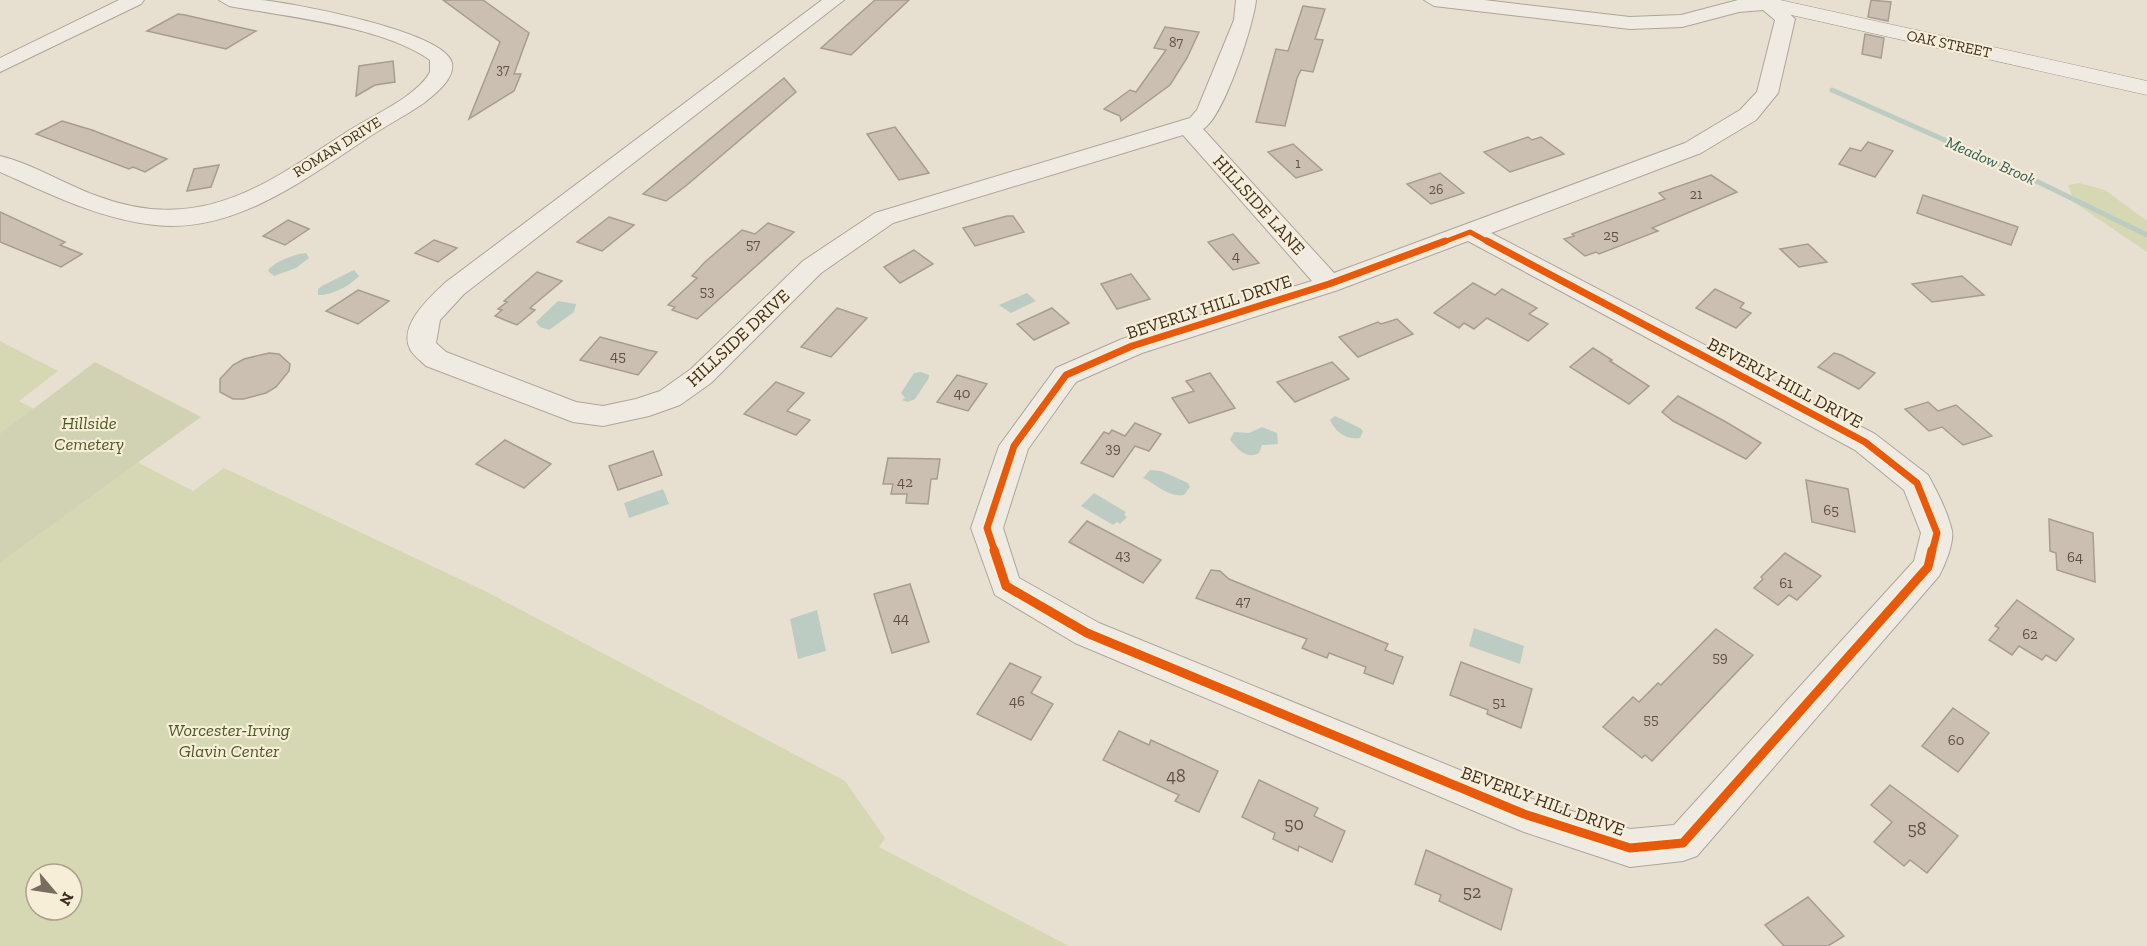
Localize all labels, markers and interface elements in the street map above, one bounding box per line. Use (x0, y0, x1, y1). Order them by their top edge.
street label: OAK STREET (1905, 26, 1993, 62)
house number: 87 (1169, 34, 1183, 51)
house number: 37 (496, 61, 510, 78)
street label: ROMAN DRIVE (290, 113, 384, 181)
water label: Meadow Brook (1943, 132, 2039, 189)
street label: HILLSIDE LANE (1208, 150, 1310, 260)
house number: 1 (1295, 155, 1301, 172)
house number: 26 (1429, 181, 1443, 198)
house number: 21 (1690, 186, 1703, 203)
house number: 25 (1603, 226, 1619, 244)
house number: 57 (746, 235, 760, 253)
house number: 4 (1232, 247, 1240, 265)
street label: BEVERLY HILL DRIVE (1124, 270, 1294, 344)
house number: 53 (699, 282, 715, 300)
street label: HILLSIDE DRIVE (682, 285, 794, 391)
street label: BEVERLY HILL DRIVE (1704, 333, 1866, 433)
house number: 45 (610, 347, 626, 365)
house number: 40 (954, 384, 970, 402)
park label: Hillside Cemetery (54, 412, 124, 455)
house number: 39 (1105, 439, 1121, 457)
house number: 42 (897, 473, 913, 491)
house number: 65 (1823, 501, 1839, 519)
house number: 43 (1115, 546, 1131, 564)
house number: 64 (2067, 548, 2083, 566)
house number: 61 (1779, 574, 1793, 592)
house number: 47 (1236, 592, 1250, 610)
house number: 44 (893, 609, 909, 627)
house number: 62 (2022, 625, 2038, 643)
house number: 59 (1712, 648, 1728, 666)
house number: 46 (1009, 692, 1025, 710)
house number: 51 (1492, 693, 1506, 711)
house number: 55 (1643, 710, 1659, 728)
park label: Worcester-Irving Glavin Center (168, 719, 291, 762)
house number: 60 (1948, 731, 1964, 749)
street label: BEVERLY HILL DRIVE (1458, 761, 1628, 841)
house number: 48 (1166, 765, 1186, 787)
house number: 50 (1284, 813, 1304, 835)
house number: 58 (1908, 818, 1926, 840)
north arrow (24, 862, 84, 922)
house number: 52 (1463, 881, 1481, 903)
text: N (55, 889, 78, 909)

